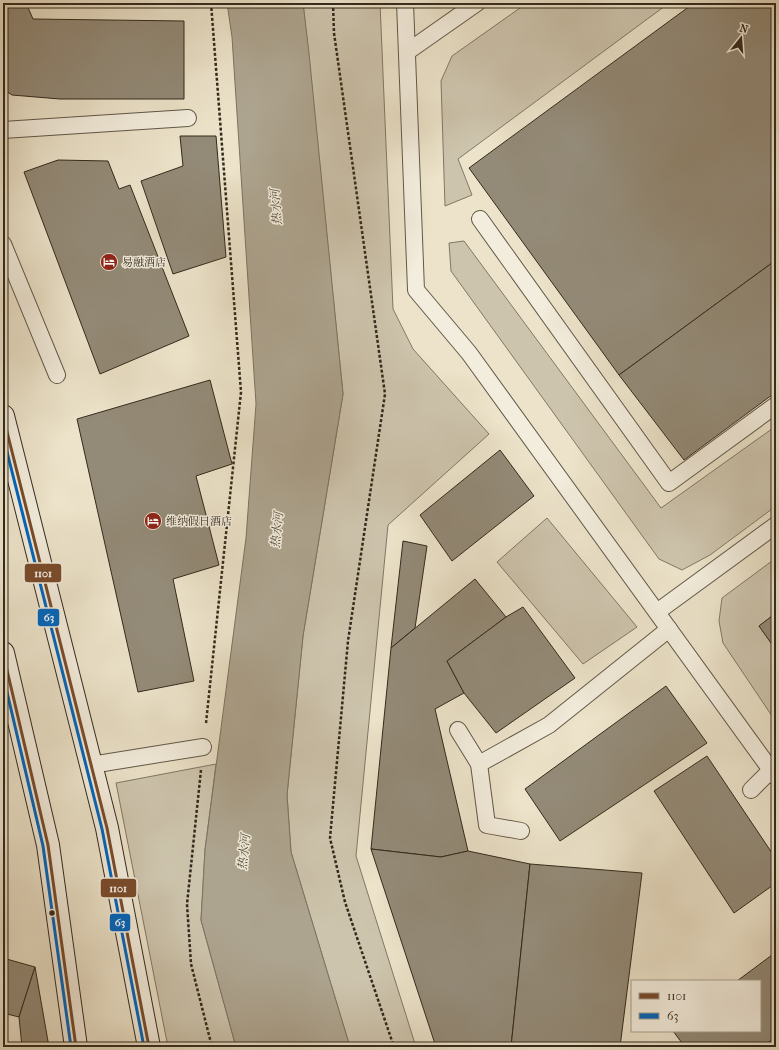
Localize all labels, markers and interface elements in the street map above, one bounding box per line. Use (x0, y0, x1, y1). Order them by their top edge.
north arrow (721, 18, 761, 58)
text: N (738, 21, 750, 37)
water label: 热水河 (268, 187, 284, 225)
hotel icon: 易融酒店 (99, 252, 119, 272)
place label: 易融酒店 (122, 256, 166, 269)
water label: 热水河 (268, 509, 286, 549)
hotel icon: 维纳假日酒店 (143, 511, 163, 531)
place label: 维纳假日酒店 (166, 515, 232, 528)
line badge: 1101 (24, 563, 62, 583)
text: 1101 (34, 567, 52, 580)
line badge: 63 (37, 608, 60, 627)
text: 63 (44, 611, 55, 624)
water label: 热水河 (235, 831, 253, 871)
line badge: 1101 (100, 878, 137, 898)
text: 1101 (109, 882, 127, 895)
unlabelled marker (47, 908, 57, 918)
line badge: 63 (109, 913, 131, 932)
text: 63 (115, 916, 126, 929)
legend (631, 980, 761, 1032)
text: 1101 (667, 989, 686, 1003)
text: 63 (667, 1009, 678, 1023)

